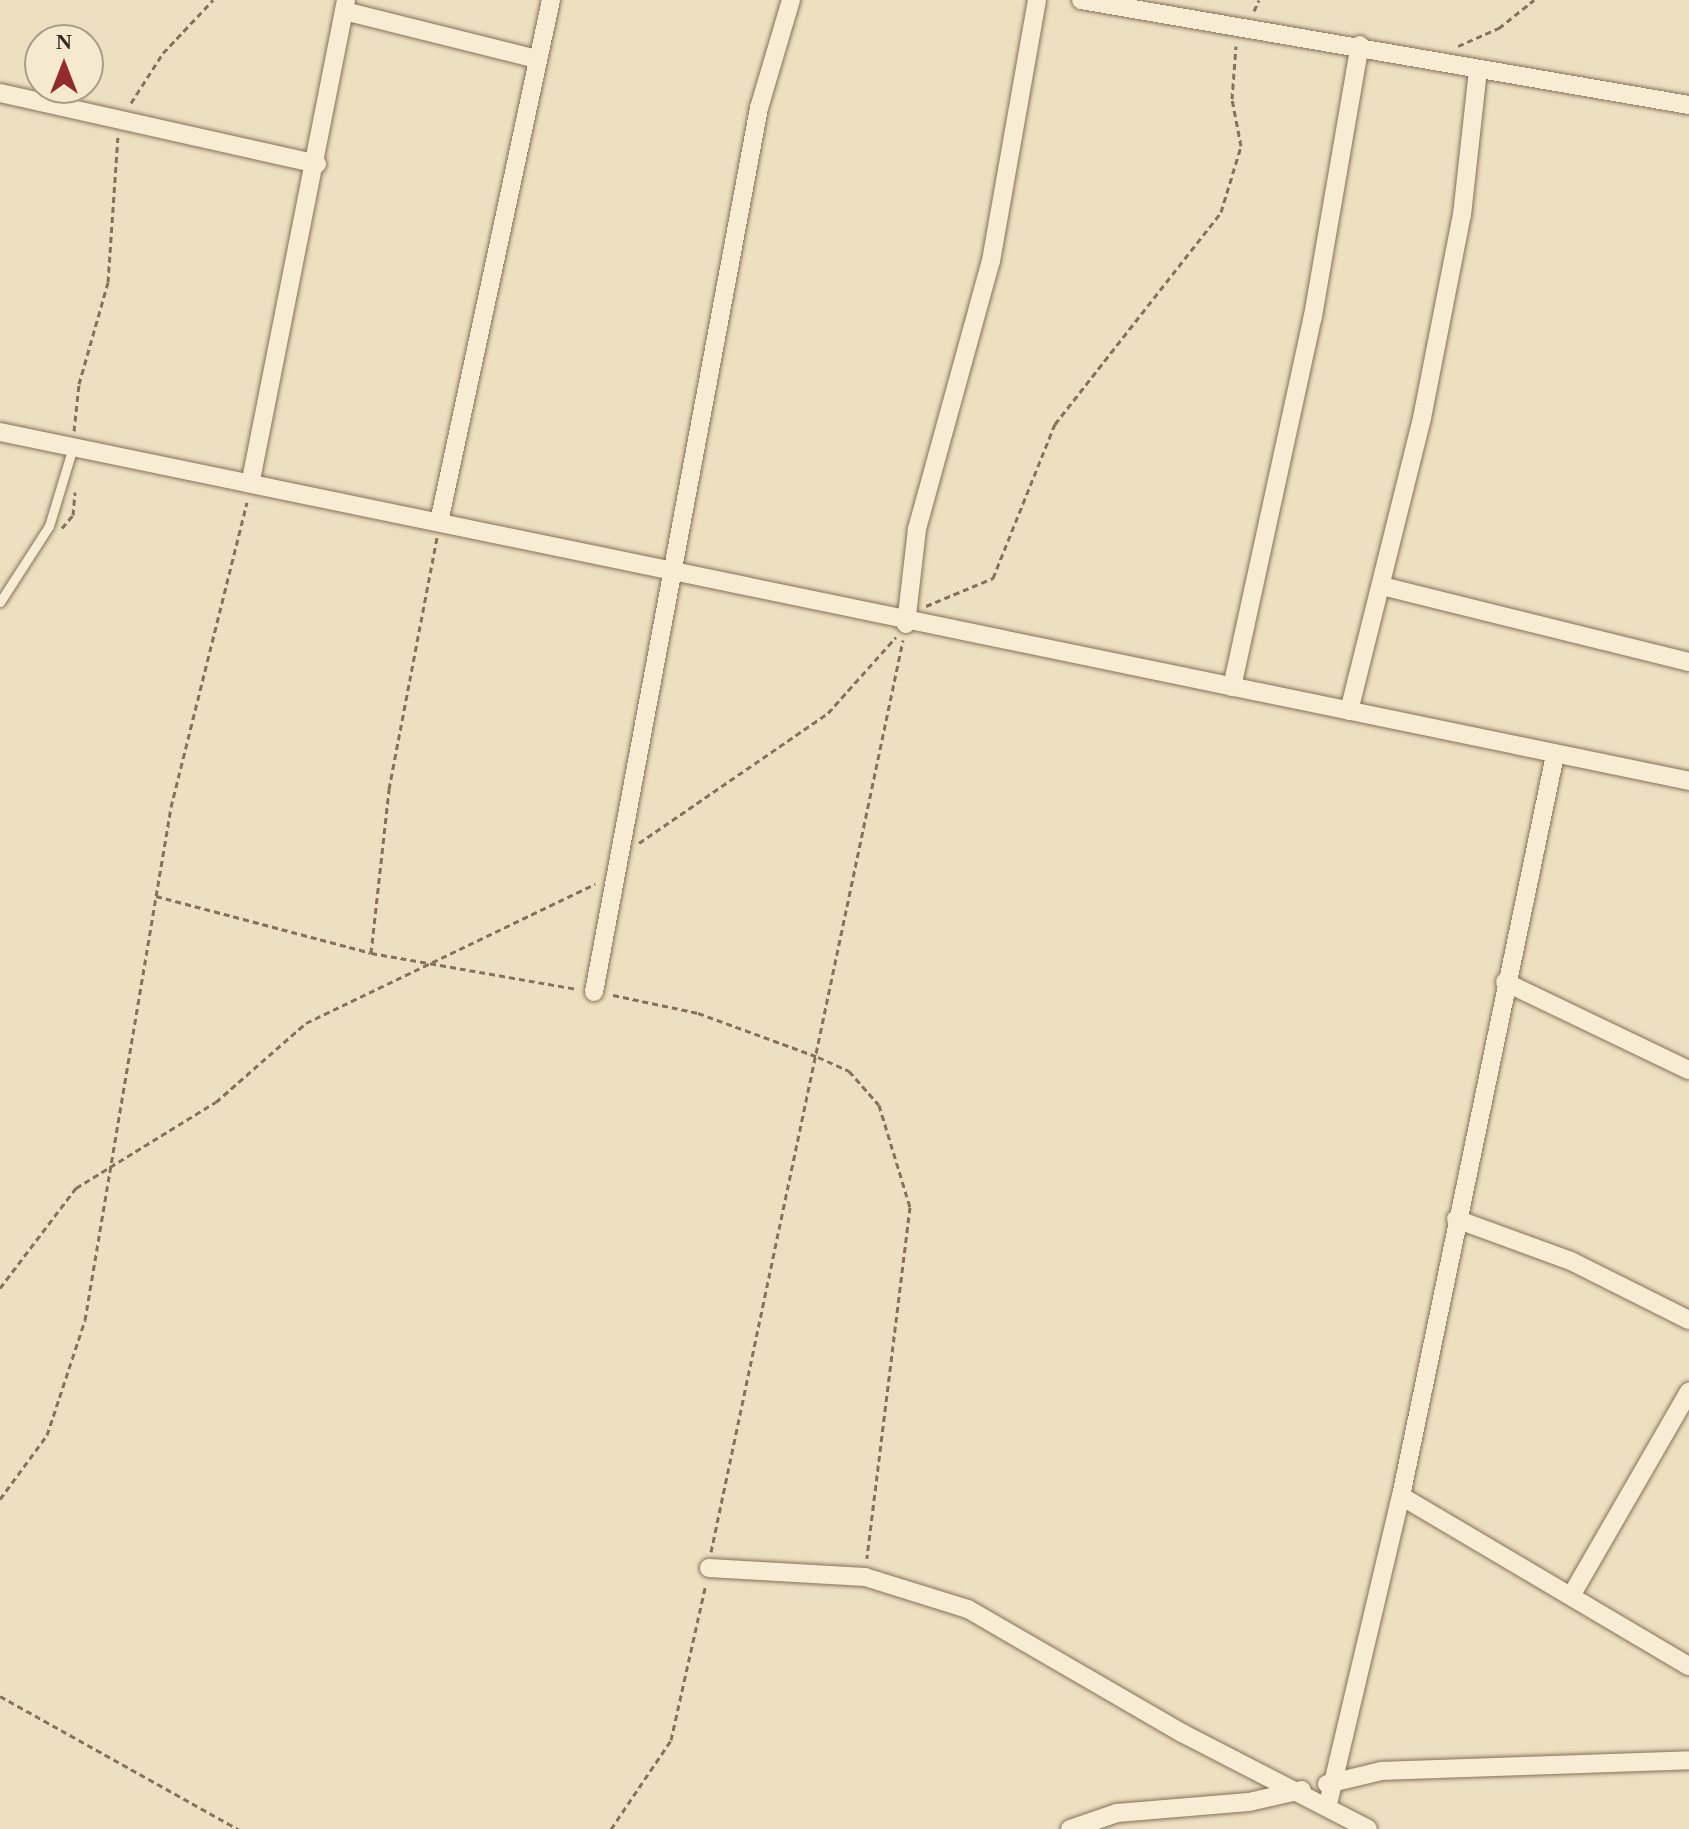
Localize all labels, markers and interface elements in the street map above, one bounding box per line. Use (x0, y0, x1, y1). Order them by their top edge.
north arrow (24, 24, 104, 104)
text: N (56, 29, 72, 54)

